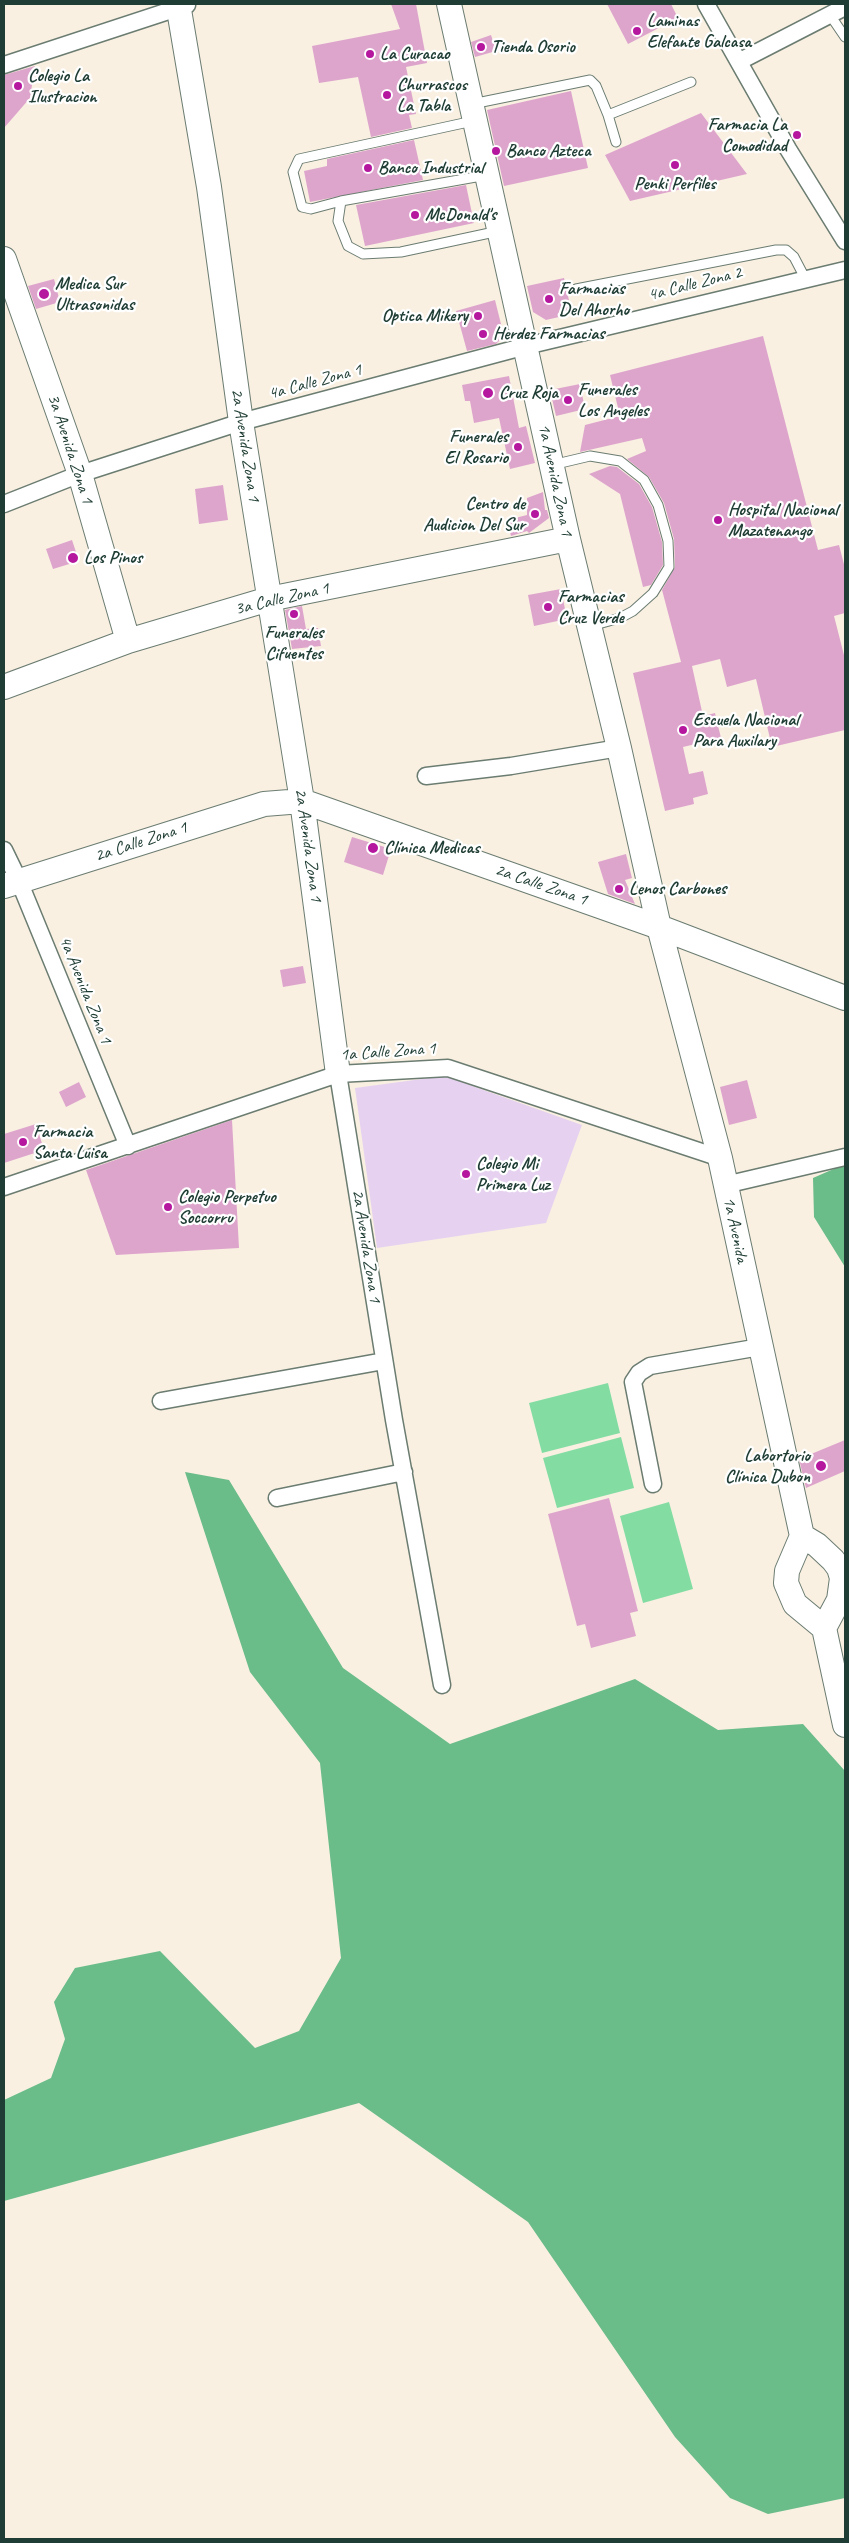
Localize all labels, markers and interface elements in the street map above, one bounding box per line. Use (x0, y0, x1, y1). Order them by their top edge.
place label: Laminas Elefante Galcasa (647, 10, 751, 52)
marker: Laminas Elefante Galcasa (631, 25, 643, 37)
place label: Tienda Osorio (491, 36, 575, 58)
marker: Tienda Osorio (475, 41, 487, 53)
place label: La Curacao (380, 43, 450, 65)
marker: La Curacao (364, 48, 376, 60)
place label: Colegio La Ilustracion (28, 65, 96, 108)
place label: Churrascos La Tabla (397, 74, 467, 116)
marker: Colegio La Ilustracion (12, 80, 24, 92)
marker: Churrascos La Tabla (381, 89, 393, 101)
place label: Farmacia La Comodidad (708, 114, 787, 156)
marker: Farmacia La Comodidad (791, 129, 803, 141)
place label: Banco Azteca (506, 140, 591, 162)
marker: Banco Azteca (490, 145, 502, 157)
place label: Banco Industrial (378, 157, 483, 179)
marker: Penki Perfiles (669, 159, 681, 171)
marker: Banco Industrial (362, 162, 374, 174)
place label: Penki Perfiles (634, 173, 716, 195)
place label: McDonald's (425, 204, 496, 226)
marker: McDonald's (409, 209, 421, 221)
street label: 4a Calle Zona 2 (646, 262, 744, 306)
place label: Medica Sur Ultrasonidas (55, 273, 134, 316)
place label: Farmacias Del Ahorho (559, 278, 629, 320)
marker: Medica Sur Ultrasonidas (37, 287, 51, 301)
marker: Farmacias Del Ahorho (543, 293, 555, 305)
place label: Optica Mikery (382, 305, 468, 327)
marker: Optica Mikery (472, 310, 484, 322)
place label: Herdez Farmacias (493, 323, 605, 345)
marker: Herdez Farmacias (477, 328, 489, 340)
street label: 4a Calle Zona 1 (266, 359, 364, 405)
place label: Funerales Los Angeles (578, 379, 648, 422)
place label: Cruz Roja (499, 382, 558, 404)
marker: Cruz Roja (481, 386, 495, 400)
street label: 2a Avenida Zona 1 (225, 387, 265, 503)
street label: 3a Avenida Zona 1 (42, 391, 98, 507)
marker: Funerales Los Angeles (562, 394, 574, 406)
street label: 1a Avenida Zona 1 (533, 422, 577, 538)
place label: Funerales El Rosario (444, 426, 508, 468)
marker: Funerales El Rosario (512, 441, 524, 453)
place label: Centro de Audicion Del Sur (423, 493, 525, 536)
place label: Hospital Nacional Mazatenango (728, 499, 838, 542)
marker: Centro de Audicion Del Sur (529, 508, 541, 520)
marker: Hospital Nacional Mazatenango (712, 514, 724, 526)
place label: Los Pinos (84, 547, 142, 569)
marker: Los Pinos (66, 551, 80, 565)
street label: 3a Calle Zona 1 (233, 578, 331, 620)
place label: Farmacias Cruz Verde (558, 586, 624, 628)
marker: Farmacias Cruz Verde (542, 601, 554, 613)
marker: Funerales Cifuentes (288, 608, 300, 620)
place label: Funerales Cifuentes (265, 622, 323, 664)
place label: Escuela Nacional Para Auxilary (693, 709, 798, 752)
marker: Escuela Nacional Para Auxilary (677, 724, 689, 736)
street label: 2a Avenida Zona 1 (289, 787, 327, 903)
street label: 2a Calle Zona 1 (92, 817, 190, 867)
place label: Clínica Medicas (384, 837, 479, 859)
marker: Clínica Medicas (366, 841, 380, 855)
street label: 2a Calle Zona 1 (492, 859, 590, 911)
place label: Lenos Carbones (629, 878, 726, 900)
marker: Lenos Carbones (613, 883, 625, 895)
street label: 4a Avenida Zona 1 (54, 933, 116, 1047)
street label: 1a Calle Zona 1 (339, 1038, 437, 1066)
place label: Farmacia Santa Luisa (33, 1121, 107, 1164)
marker: Farmacia Santa Luisa (17, 1136, 29, 1148)
place label: Colegio Mi Primera Luz (476, 1153, 550, 1196)
marker: Colegio Mi Primera Luz (460, 1168, 472, 1180)
place label: Colegio Perpetuo Soccorru (178, 1186, 276, 1228)
street label: 2a Avenida Zona 1 (346, 1188, 386, 1304)
street label: 1a Avenida (717, 1195, 753, 1265)
marker: Colegio Perpetuo Soccorru (162, 1201, 174, 1213)
place label: Labortorio Clínica Dubon (725, 1445, 810, 1488)
marker: Labortorio Clínica Dubon (814, 1459, 828, 1473)

